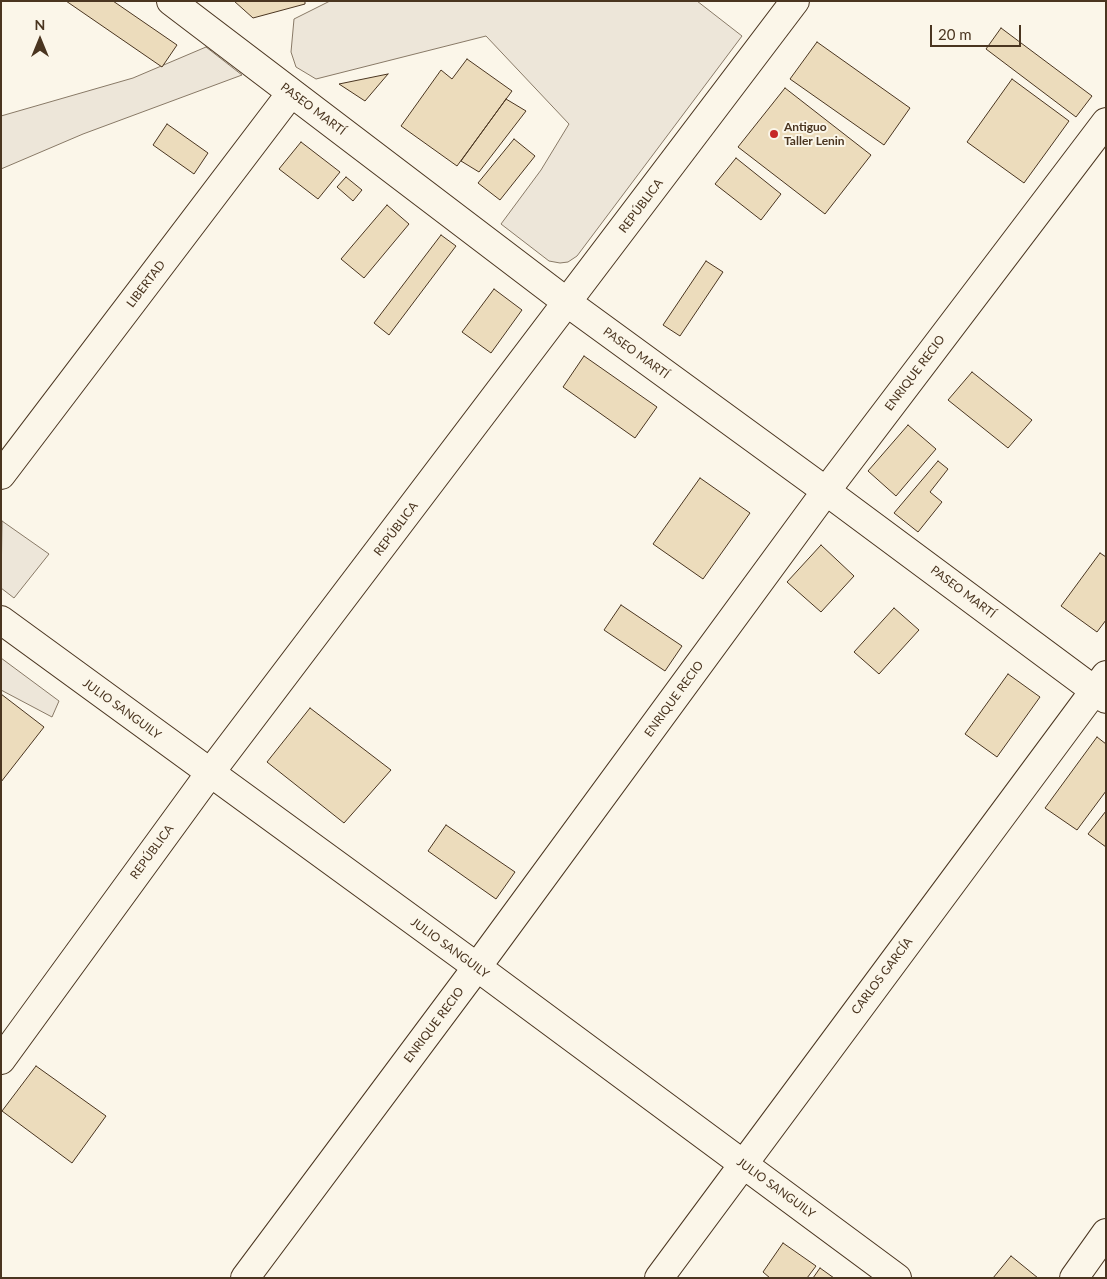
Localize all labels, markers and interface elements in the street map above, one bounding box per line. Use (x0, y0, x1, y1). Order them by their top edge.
north arrow (15, 15, 65, 65)
scale bar (932, 15, 1023, 47)
text: N (35, 16, 45, 33)
text: 20 m (938, 25, 972, 43)
street label: PASEO MARTÍ (278, 80, 348, 138)
place label: Antiguo Taller Lenin (784, 120, 845, 148)
marker: Antiguo Taller Lenin (768, 128, 780, 140)
street label: REPÚBLICA (616, 176, 666, 236)
street label: LIBERTAD (124, 258, 168, 310)
street label: PASEO MARTÍ (600, 324, 672, 382)
street label: ENRIQUE RECIO (882, 332, 948, 414)
street label: REPÚBLICA (371, 499, 421, 559)
street label: PASEO MARTÍ (928, 563, 998, 621)
street label: ENRIQUE RECIO (642, 658, 706, 740)
street label: JULIO SANGUILY (80, 676, 164, 742)
street label: REPÚBLICA (127, 822, 177, 882)
street label: JULIO SANGUILY (408, 915, 492, 981)
street label: CARLOS GARCÍA (848, 935, 916, 1017)
street label: ENRIQUE RECIO (401, 984, 467, 1066)
street label: JULIO SANGUILY (734, 1155, 818, 1221)

